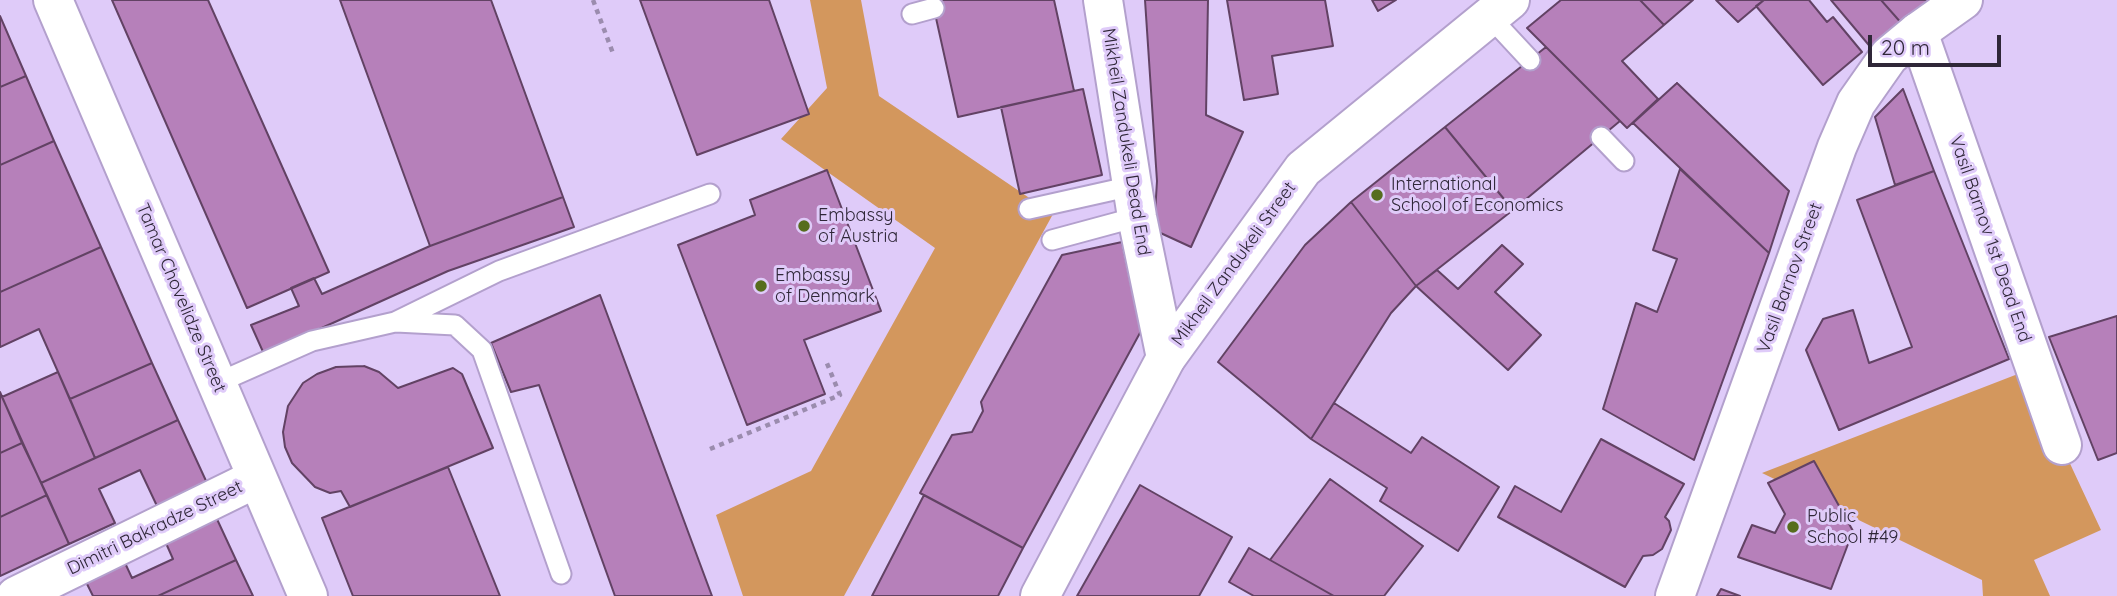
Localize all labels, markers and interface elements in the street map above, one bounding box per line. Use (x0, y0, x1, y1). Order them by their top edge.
scale bar (1872, 21, 2005, 65)
street label: Mikheil Zandukeli Dead End (1097, 27, 1155, 257)
text: 20 m (1881, 34, 1930, 60)
street label: Vasil Barnov 1st Dead End (1944, 133, 2036, 345)
place label: International School of Economics (1391, 174, 1563, 216)
street label: Mikheil Zandukeli Street (1167, 178, 1301, 350)
marker: International School of Economics (1369, 187, 1385, 203)
street label: Tamar Chovelidze Street (131, 200, 231, 396)
street label: Vasil Barnov Street (1753, 200, 1827, 356)
place label: Embassy of Austria (818, 205, 898, 248)
marker: Embassy of Austria (796, 218, 812, 234)
place label: Embassy of Denmark (775, 265, 875, 308)
marker: Embassy of Denmark (753, 278, 769, 294)
street label: Dimitri Bakradze Street (64, 476, 246, 580)
place label: Public School #49 (1807, 506, 1898, 548)
marker: Public School #49 (1785, 519, 1801, 535)

